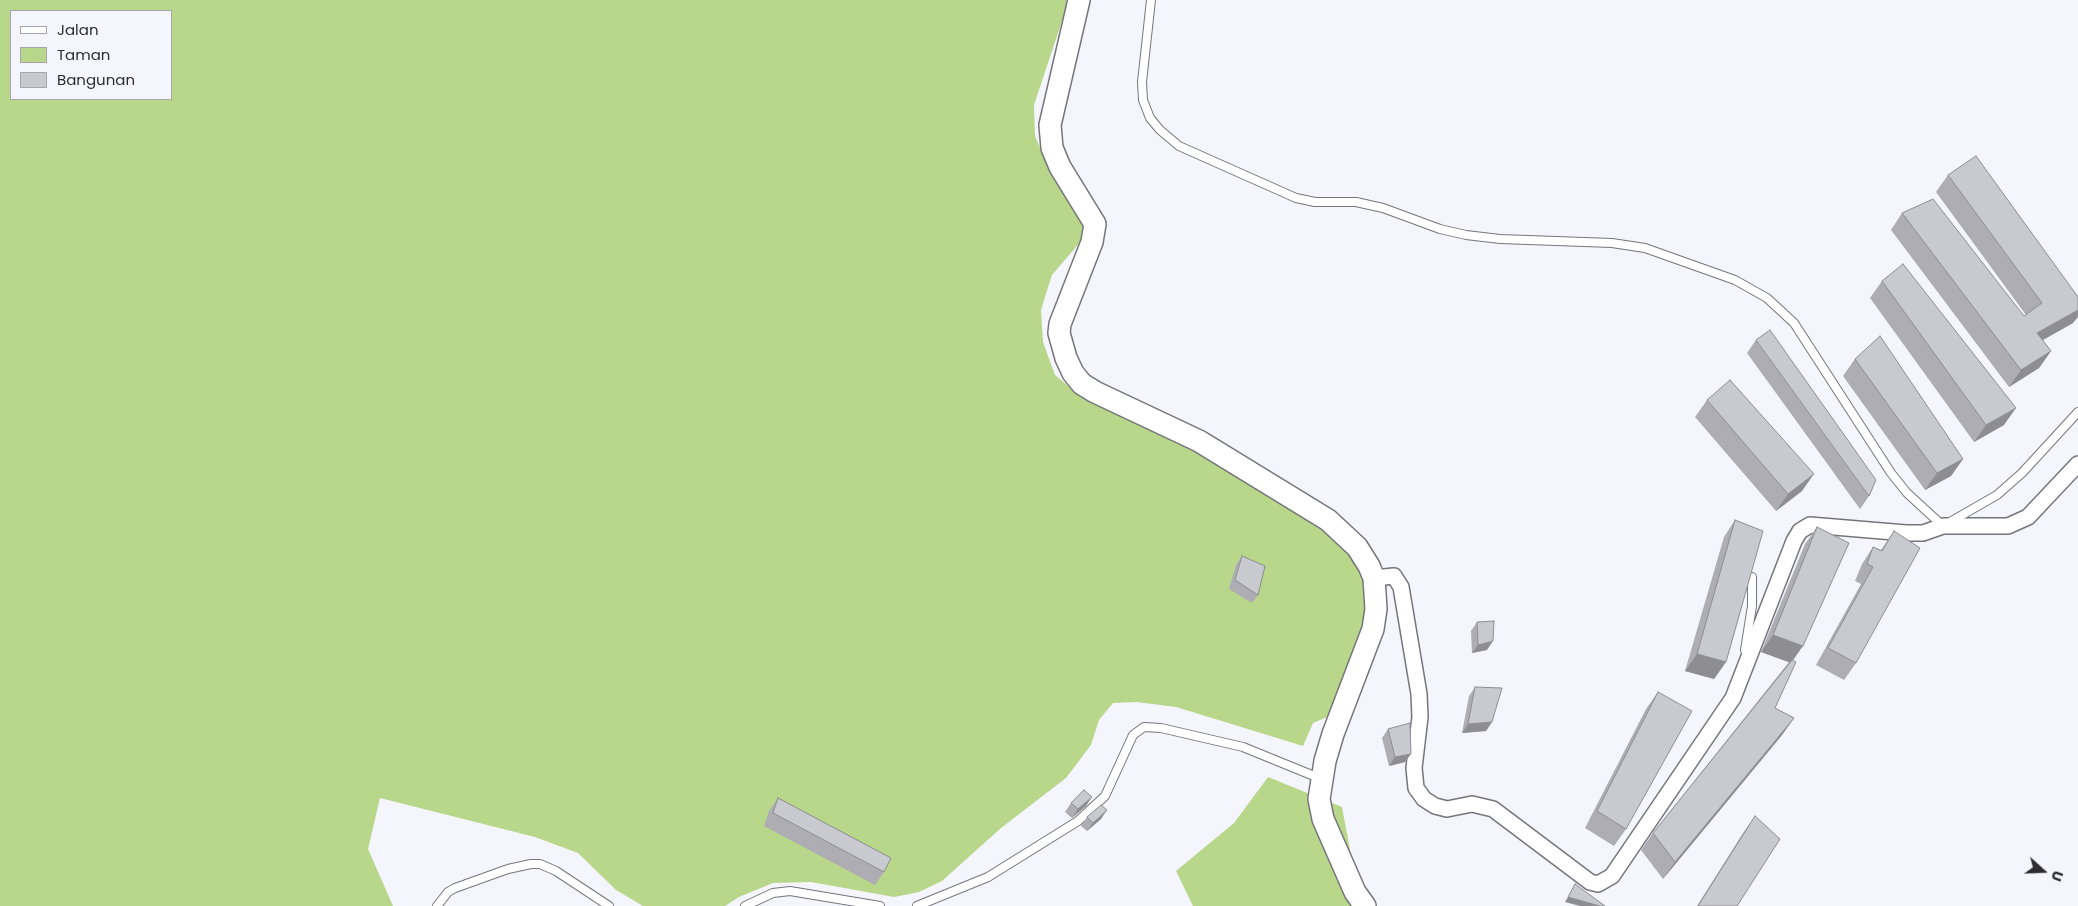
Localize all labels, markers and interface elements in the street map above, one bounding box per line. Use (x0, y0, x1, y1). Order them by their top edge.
legend (10, 10, 172, 100)
text: Jalan (57, 19, 99, 40)
text: Taman (57, 44, 110, 65)
text: Bangunan (57, 69, 135, 90)
north arrow (2018, 846, 2068, 896)
text: U (2046, 868, 2068, 884)

